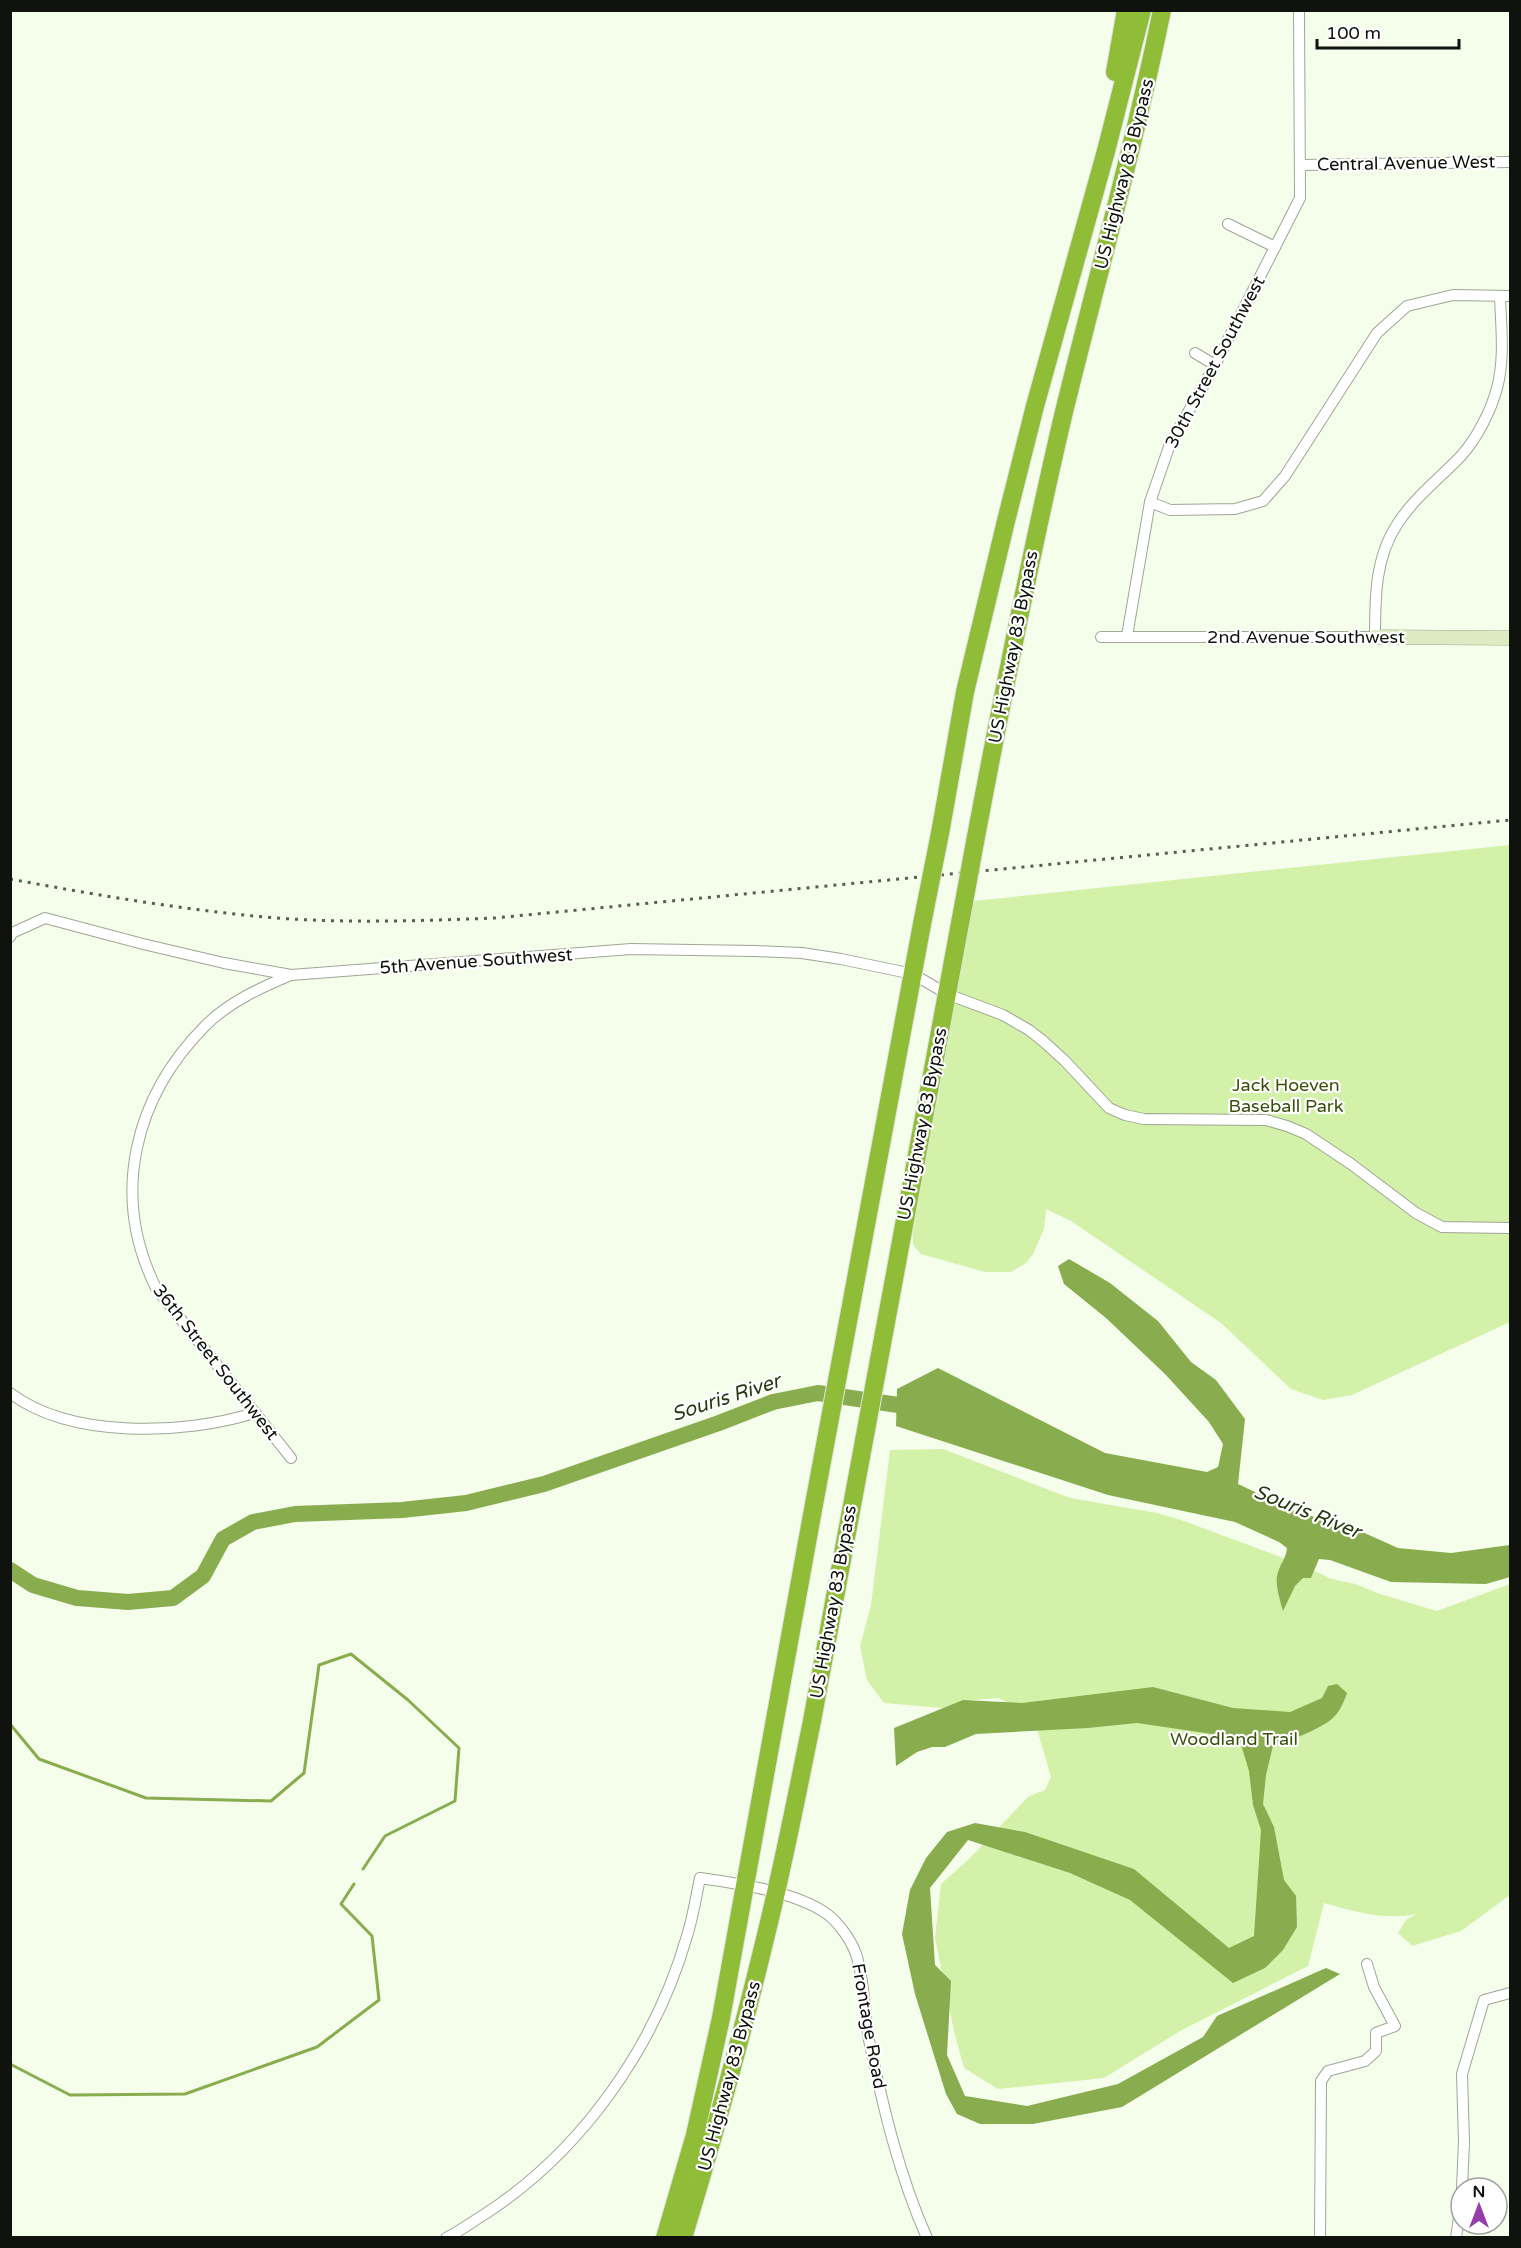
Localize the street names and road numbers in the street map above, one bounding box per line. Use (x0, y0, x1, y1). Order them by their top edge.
street label: US Highway 83 Bypass (1090, 76, 1158, 272)
street label: Central Avenue West (1317, 150, 1495, 176)
street label: 30th Street Southwest (1160, 272, 1270, 452)
street label: US Highway 83 Bypass (984, 549, 1042, 745)
street label: 2nd Avenue Southwest (1207, 626, 1405, 648)
street label: 5th Avenue Southwest (379, 943, 573, 979)
street label: US Highway 83 Bypass (893, 1026, 951, 1222)
street label: 36th Street Southwest (148, 1280, 284, 1444)
street label: US Highway 83 Bypass (805, 1504, 861, 1700)
street label: Frontage Road (847, 1961, 891, 2091)
street label: US Highway 83 Bypass (693, 1979, 765, 2173)

